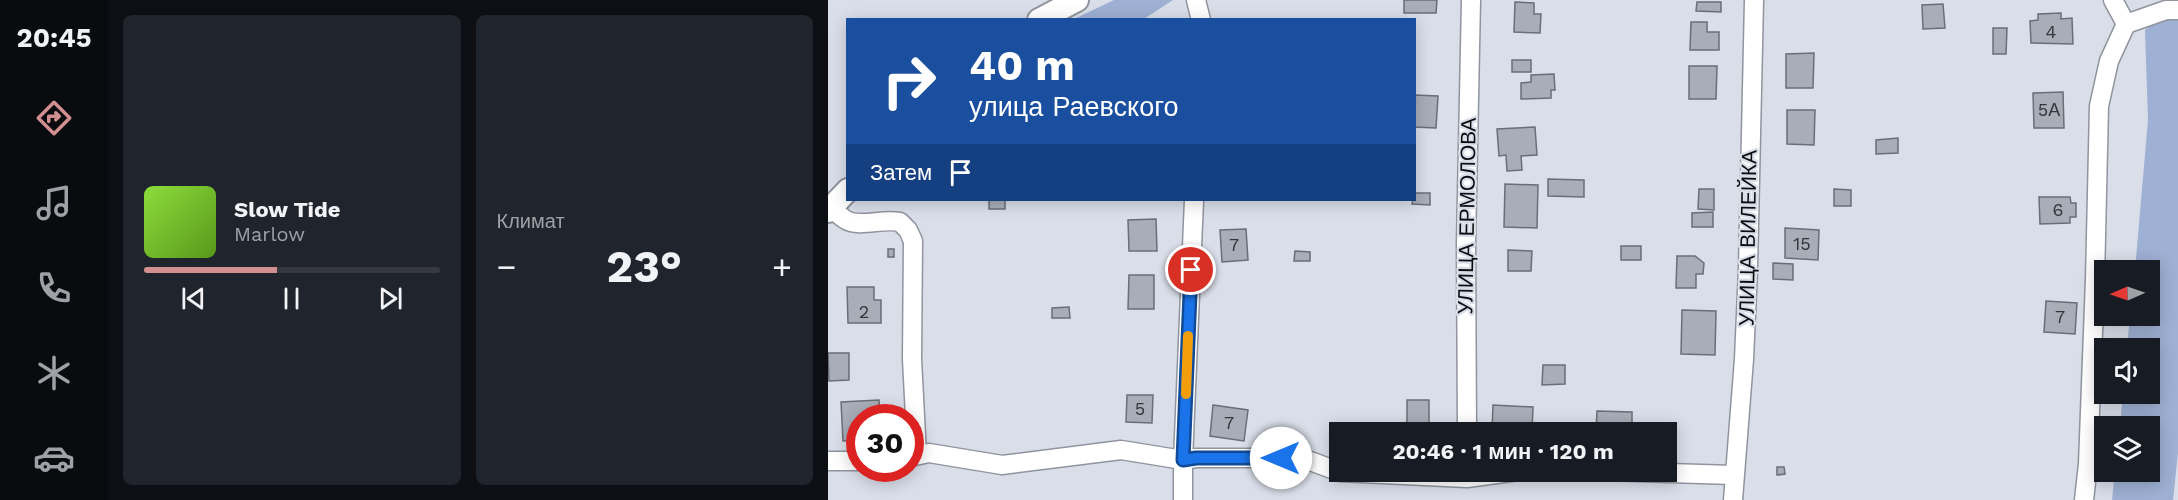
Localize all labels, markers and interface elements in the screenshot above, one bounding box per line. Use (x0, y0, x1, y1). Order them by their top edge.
house number: 4 (2046, 21, 2057, 42)
text: 20:45 (17, 22, 91, 54)
text: 40 m (969, 41, 1075, 90)
icon: right (870, 42, 948, 120)
text: улица Раевского (969, 91, 1179, 123)
icon: directions (33, 97, 75, 139)
house number: 5А (2038, 99, 2060, 120)
street label: УЛИЦА ЕРМОЛОВА (1452, 117, 1481, 315)
street label: УЛИЦА ВИЛЕЙКА (1733, 150, 1762, 326)
icon: arrive (944, 156, 977, 189)
text: Затем (870, 160, 932, 185)
icon: music (33, 182, 75, 224)
text: Slow Tide (234, 197, 341, 222)
house number: 6 (2053, 199, 2063, 220)
text: Климат (497, 209, 565, 233)
text: Marlow (234, 222, 305, 246)
house number: 15 (1793, 233, 1811, 254)
house number: 7 (1229, 234, 1239, 255)
text: 23° (606, 240, 682, 293)
pin (1165, 244, 1216, 295)
text: − (497, 247, 516, 286)
text: + (772, 247, 792, 286)
icon: arrive (1174, 253, 1207, 286)
north arrow (2094, 260, 2160, 326)
map controls (2094, 260, 2160, 482)
icon: phone (33, 267, 75, 309)
icon: previous (177, 282, 210, 315)
icon: pause (275, 282, 308, 315)
icon: next (374, 282, 407, 315)
house number: 2 (859, 301, 869, 322)
house number: 7 (2055, 306, 2065, 327)
button: sound (2094, 338, 2160, 404)
icon: climate (33, 352, 75, 394)
house number: 5 (1135, 398, 1145, 419)
speed limit sign: 30 (846, 404, 924, 482)
house number: 7 (1224, 412, 1234, 433)
button: layers (2094, 416, 2160, 482)
position arrow (1249, 426, 1313, 490)
icon: car (33, 437, 75, 479)
text: 20:46 · 1 мин · 120 m (1392, 439, 1614, 464)

